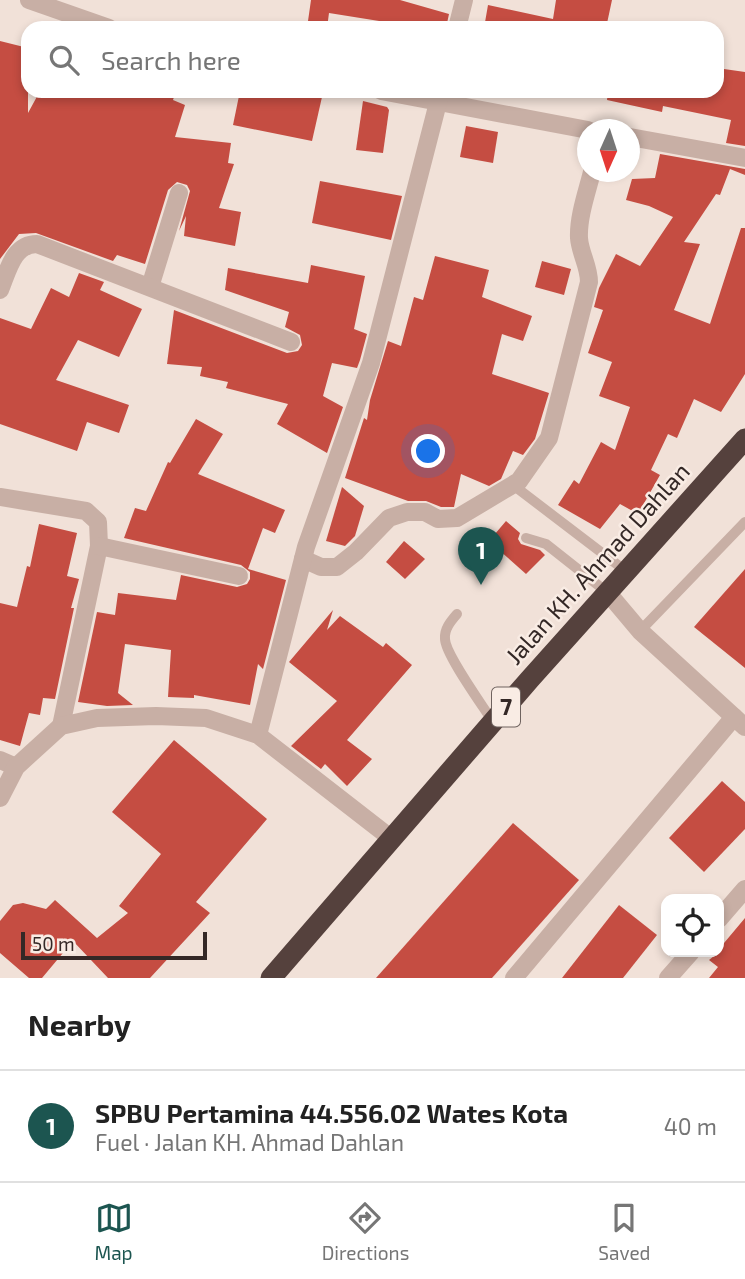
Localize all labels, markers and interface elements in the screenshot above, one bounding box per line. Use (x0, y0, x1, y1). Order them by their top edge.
search box (21, 21, 724, 98)
icon: search (45, 41, 83, 79)
text: Search here (101, 44, 241, 75)
north arrow (577, 119, 640, 182)
your location (411, 434, 445, 468)
street label: Jalan KH. Ahmad Dahlan (499, 456, 695, 670)
pin: 1 (458, 527, 504, 585)
road number: 7 (492, 688, 520, 726)
map controls (661, 894, 724, 957)
button: locate (661, 894, 724, 957)
scale bar (21, 929, 206, 961)
text: 50 m (32, 932, 75, 955)
text: Nearby (28, 1006, 131, 1042)
text: SPBU Pertamina 44.556.02 Wates Kota (95, 1097, 568, 1128)
text: 1 (46, 1112, 56, 1140)
text: 40 m (664, 1112, 717, 1140)
text: Fuel · Jalan KH. Ahmad Dahlan (95, 1128, 404, 1156)
tab: Map (95, 1199, 133, 1264)
tab: Directions (322, 1199, 409, 1264)
tab: Saved (598, 1199, 650, 1264)

